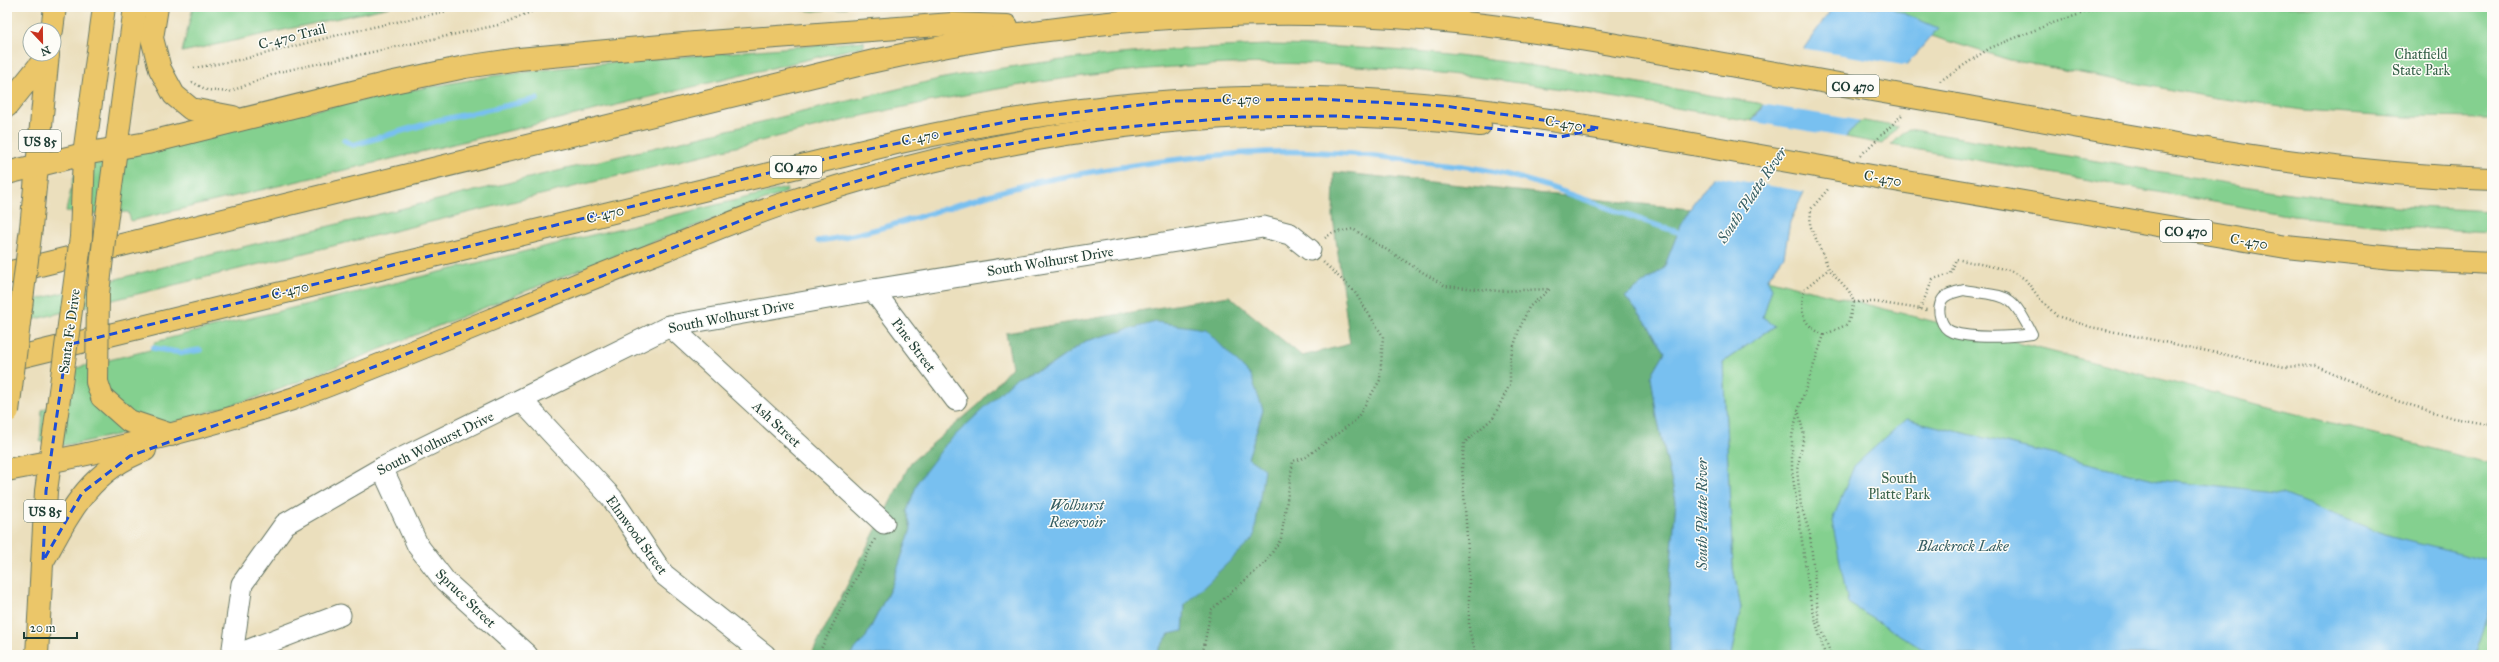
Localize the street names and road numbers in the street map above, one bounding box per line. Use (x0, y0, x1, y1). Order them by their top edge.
street label: C-470 Trail (256, 20, 328, 53)
road number: CO 470 (1827, 75, 1879, 97)
street label: C-470 (1222, 91, 1260, 108)
street label: C-470 (1544, 112, 1584, 135)
street label: C-470 (900, 125, 941, 150)
road number: US 85 (19, 130, 61, 152)
road number: CO 470 (770, 156, 822, 178)
street label: C-470 (1863, 167, 1903, 190)
street label: C-470 (585, 202, 626, 227)
road number: CO 470 (2160, 220, 2212, 242)
street label: C-470 (2229, 230, 2269, 253)
street label: South Wolhurst Drive (986, 243, 1115, 280)
street label: C-470 (270, 278, 311, 303)
street label: Santa Fe Drive (55, 287, 84, 375)
street label: South Wolhurst Drive (667, 296, 796, 337)
street label: Pine Street (888, 315, 939, 376)
street label: Ash Street (748, 397, 804, 451)
street label: South Wolhurst Drive (374, 408, 497, 479)
street label: Elmwood Street (602, 492, 671, 578)
road number: US 85 (24, 500, 66, 522)
street label: Spruce Street (432, 565, 499, 631)

